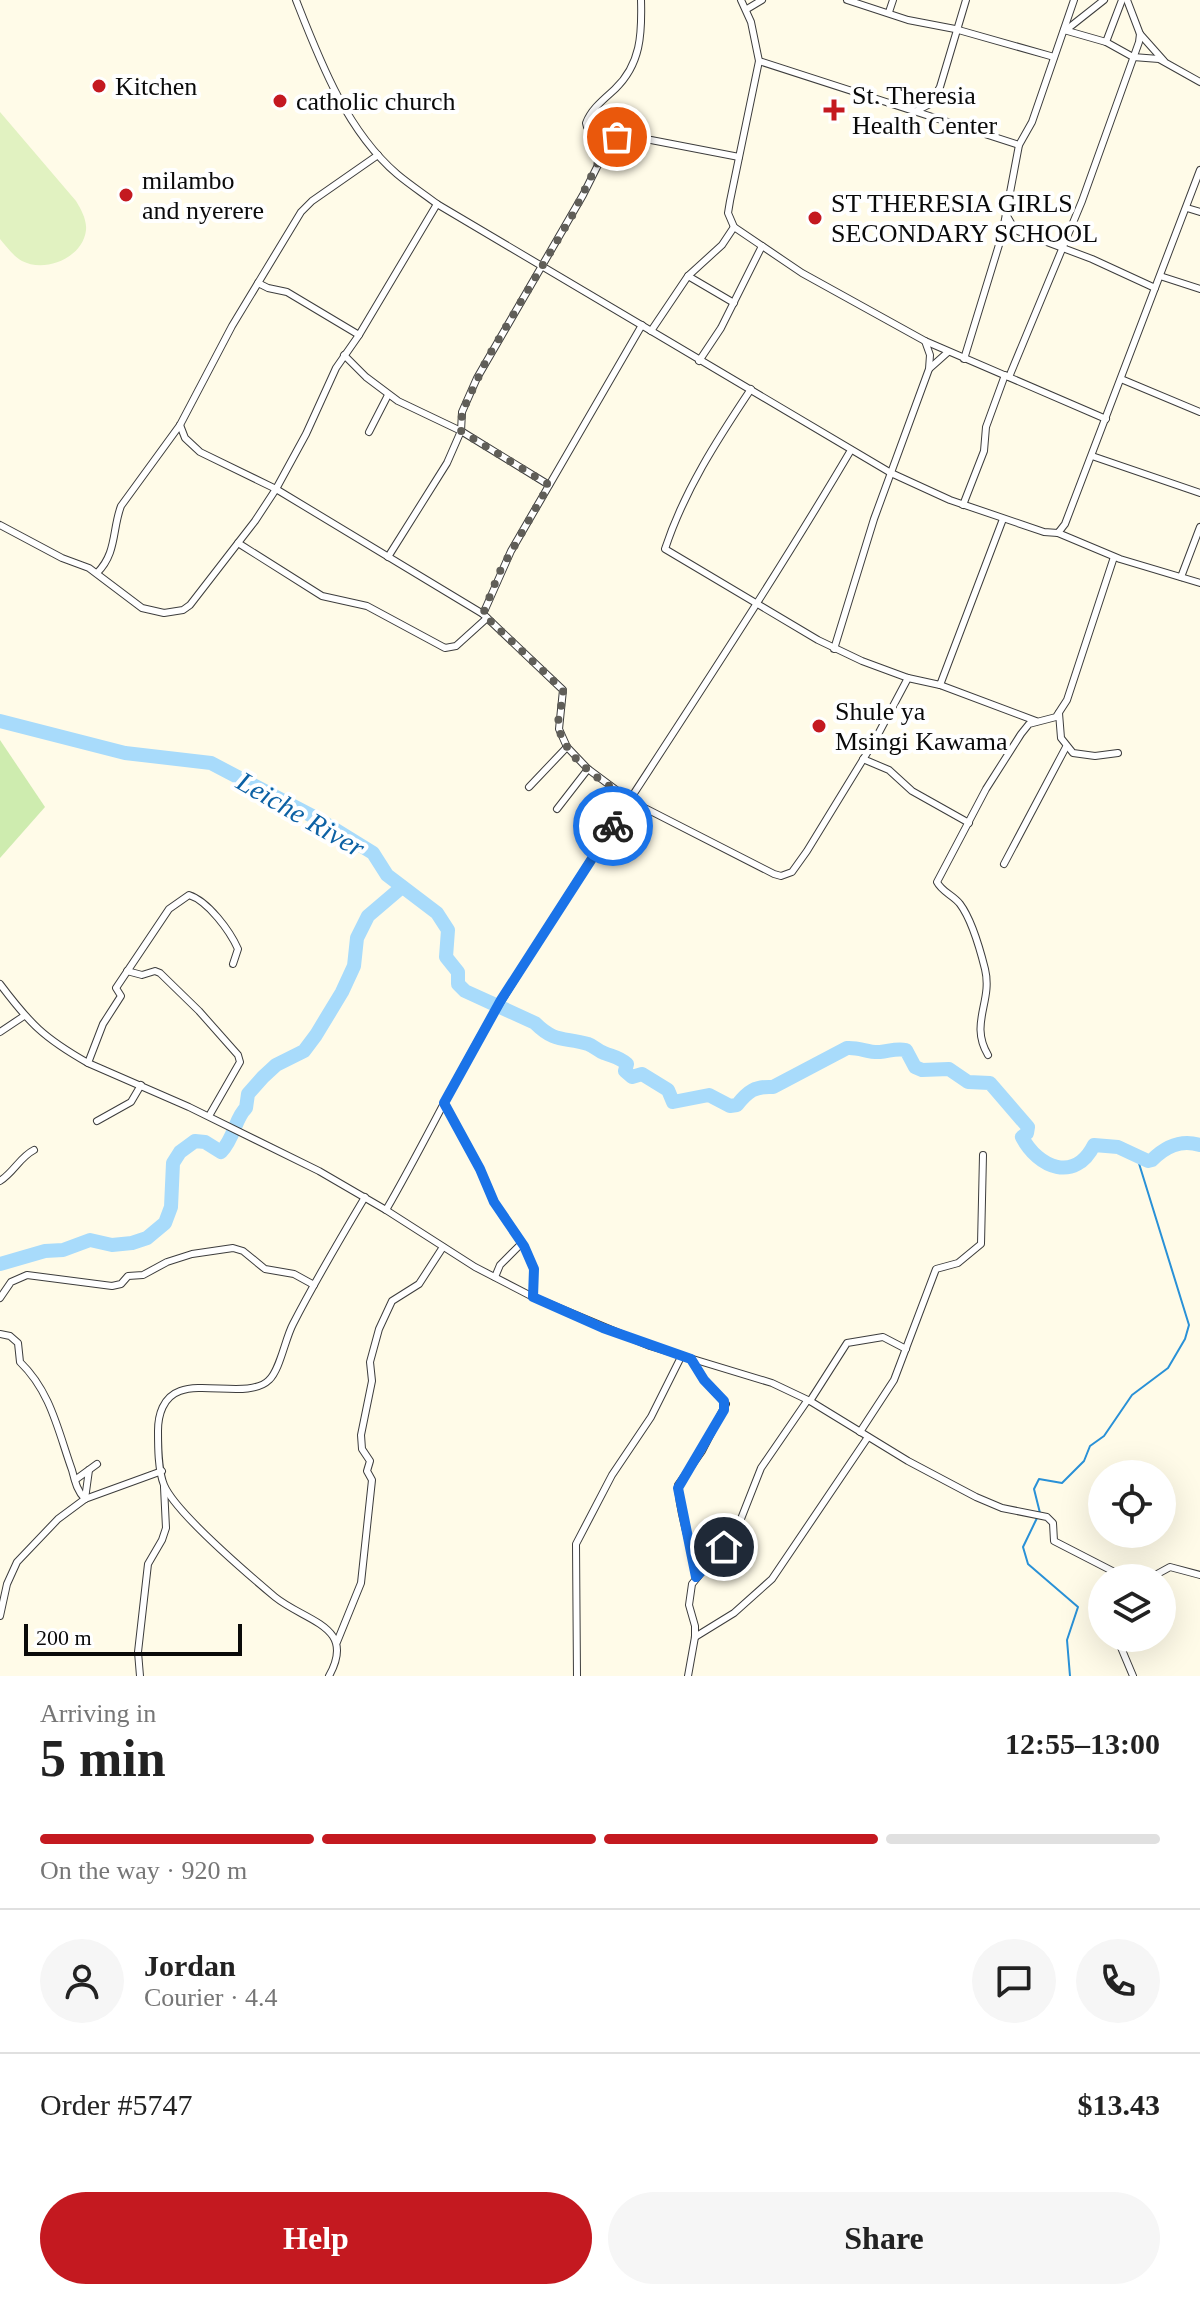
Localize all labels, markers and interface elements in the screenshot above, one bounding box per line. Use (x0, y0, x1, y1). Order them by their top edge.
place label: Kitchen (115, 72, 197, 101)
marker: Kitchen (90, 77, 108, 95)
place label: St. Theresia Health Center (852, 81, 997, 140)
place label: catholic church (296, 87, 456, 116)
marker: catholic church (271, 92, 289, 110)
marker: St. Theresia Health Center (823, 99, 845, 121)
pin (583, 103, 651, 171)
icon: bag (595, 115, 639, 159)
place label: milambo and nyerere (142, 166, 264, 225)
marker: milambo and nyerere (117, 186, 135, 204)
place label: ST THERESIA GIRLS SECONDARY SCHOOL (831, 189, 1098, 248)
marker: ST THERESIA GIRLS SECONDARY SCHOOL (806, 209, 824, 227)
place label: Shule ya Msingi Kawama (835, 697, 1008, 756)
marker: Shule ya Msingi Kawama (810, 717, 828, 735)
water label: Leiche River (231, 765, 370, 863)
courier (573, 786, 653, 866)
icon: bike (591, 804, 635, 848)
map controls (1088, 1460, 1176, 1652)
button: locate (1088, 1460, 1176, 1548)
pin (690, 1513, 758, 1581)
icon: home (702, 1525, 746, 1569)
button: layers (1088, 1564, 1176, 1652)
scale bar (24, 1620, 242, 1656)
text: 200 m (36, 1625, 92, 1650)
text: Arriving in (40, 1699, 156, 1728)
text: 12:55–13:00 (1005, 1727, 1160, 1760)
text: 5 min (40, 1730, 166, 1787)
text: On the way · 920 m (40, 1856, 247, 1885)
button: person (40, 1939, 124, 2023)
button: chat (972, 1939, 1056, 2023)
button: phone (1076, 1939, 1160, 2023)
text: Jordan (144, 1949, 236, 1982)
text: Courier · 4.4 (144, 1983, 278, 2012)
text: Order #5747 (40, 2088, 192, 2121)
text: $13.43 (1078, 2088, 1160, 2121)
button: Help (40, 2192, 592, 2284)
button: Share (608, 2192, 1160, 2284)

